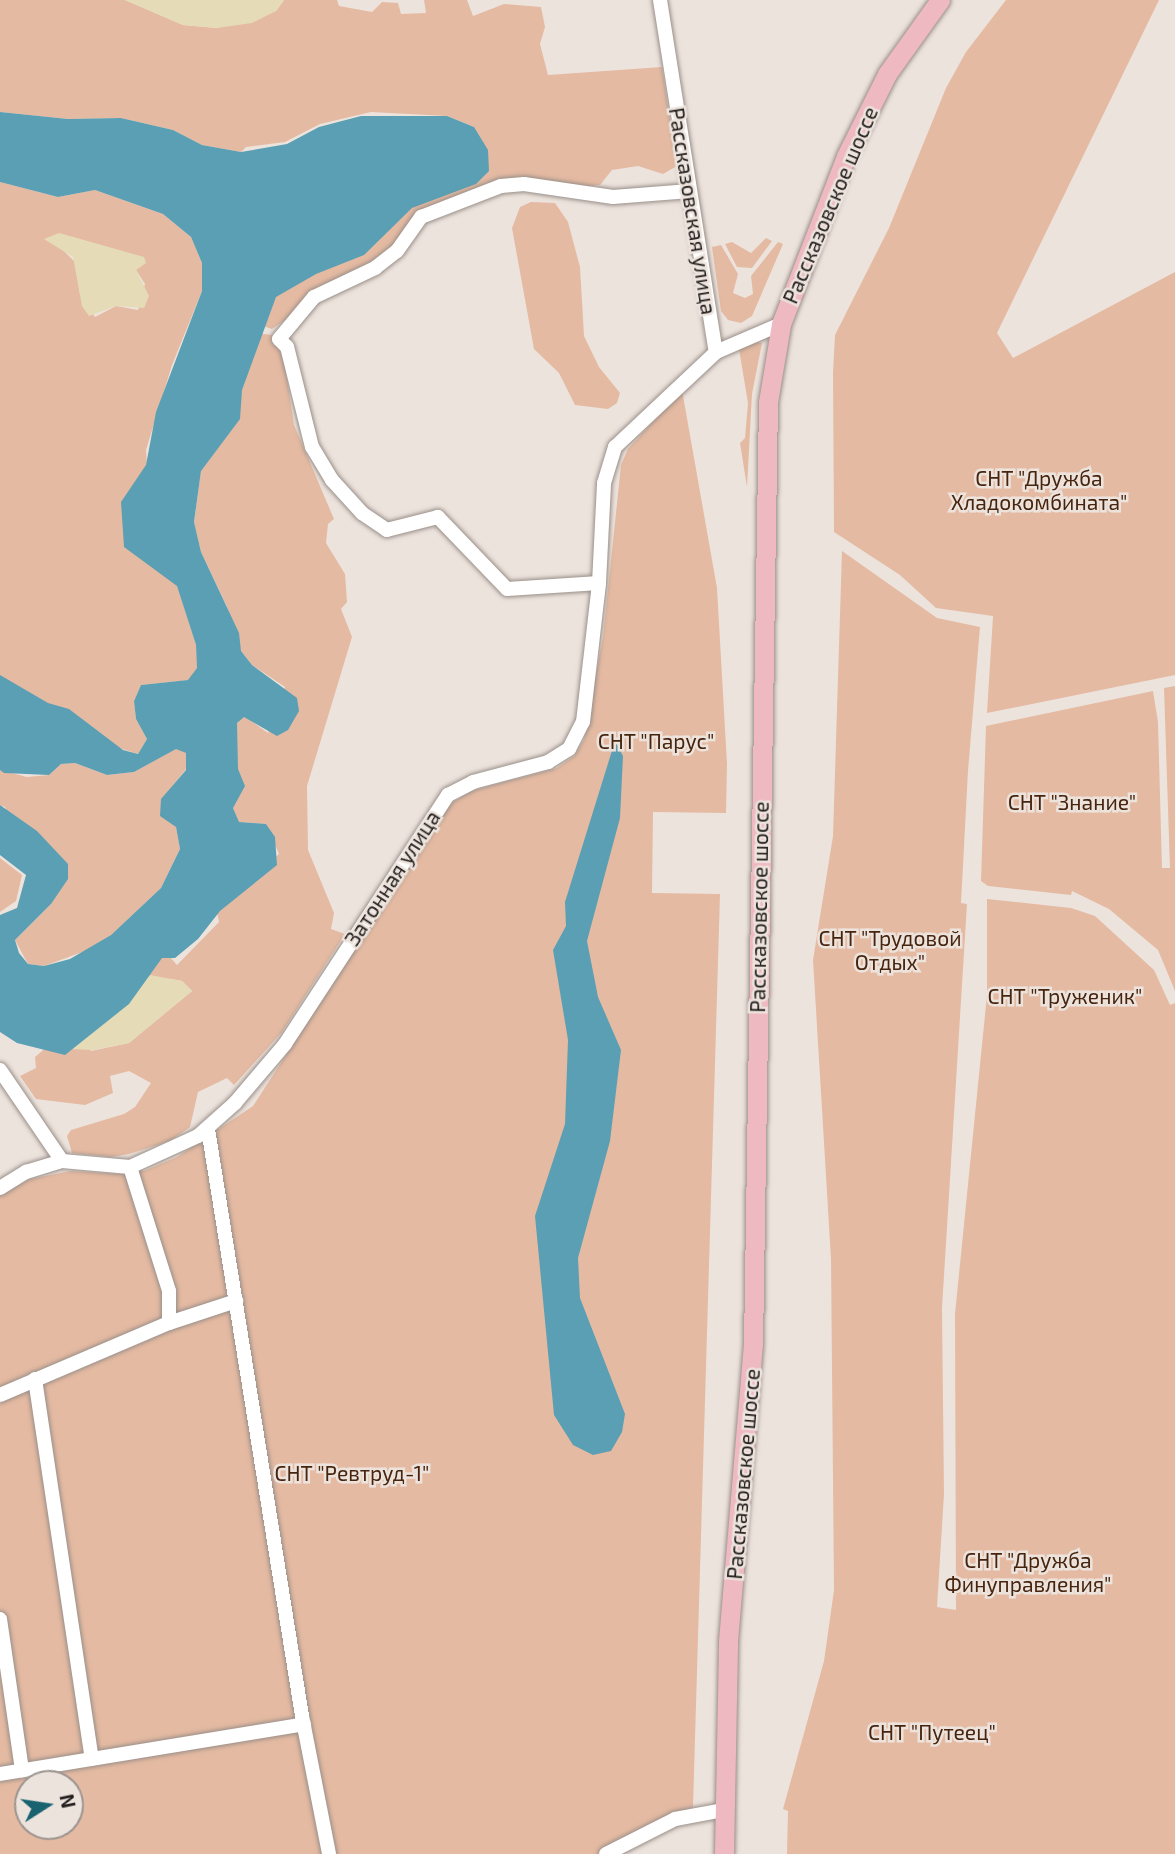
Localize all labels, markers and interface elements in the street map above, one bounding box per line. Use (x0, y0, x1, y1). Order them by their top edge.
street label: Рассказовское шоссе (777, 103, 883, 307)
street label: Рассказовская улица (664, 106, 722, 316)
park label: СНТ "Дружба Хладокомбината" (951, 465, 1127, 515)
park label: СНТ "Парус" (598, 728, 714, 754)
park label: СНТ "Знание" (1008, 789, 1136, 815)
street label: Рассказовское шоссе (745, 801, 773, 1013)
street label: Затонная улица (339, 806, 445, 950)
park label: СНТ "Трудовой Отдых" (818, 925, 962, 975)
park label: СНТ "Труженик" (987, 983, 1143, 1009)
street label: Рассказовское шоссе (721, 1368, 765, 1580)
park label: СНТ "Ревтруд-1" (274, 1460, 430, 1486)
park label: СНТ "Дружба Финуправления" (945, 1547, 1111, 1597)
park label: СНТ "Путеец" (868, 1719, 996, 1745)
north arrow (14, 1770, 84, 1840)
text: N (55, 1792, 81, 1810)

